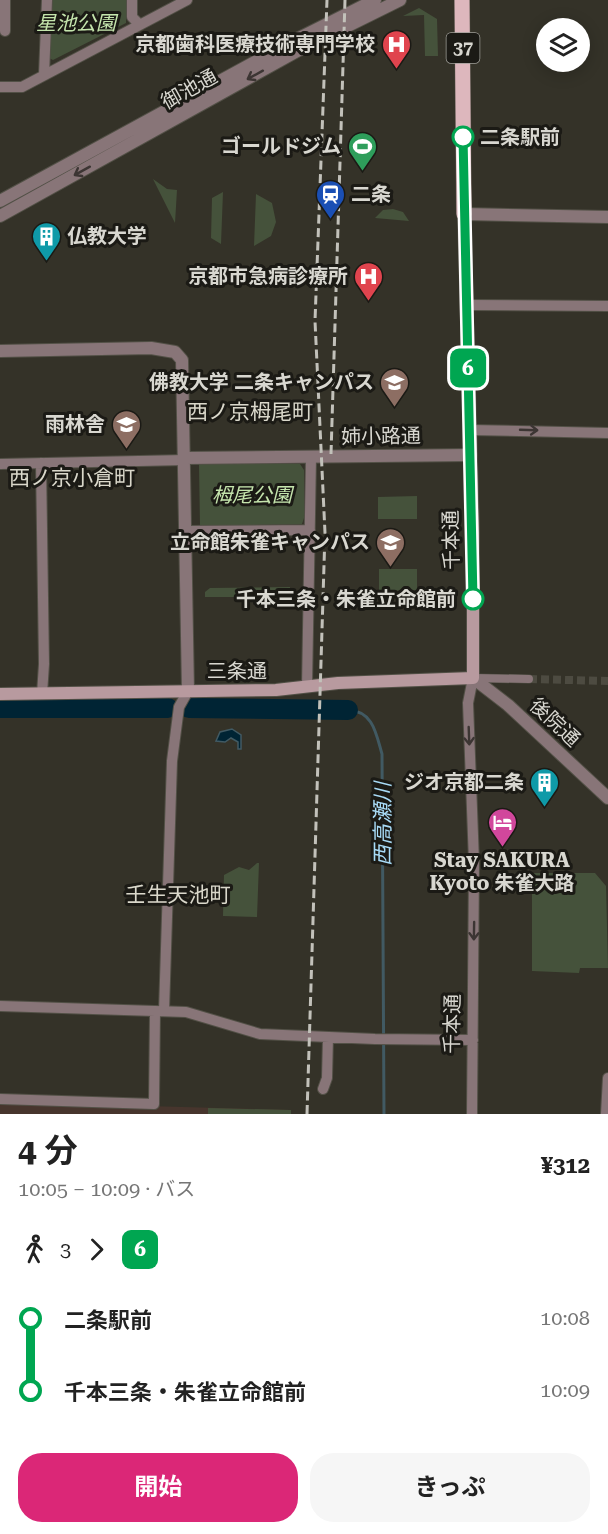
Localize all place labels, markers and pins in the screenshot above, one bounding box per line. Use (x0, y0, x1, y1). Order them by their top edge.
hospital icon: 京都歯科医療技術専門学校 (380, 28, 412, 70)
place label: 京都歯科医療技術専門学校 (135, 32, 375, 56)
place label: 二条駅前 (480, 125, 560, 149)
marker: 二条駅前 (452, 126, 474, 148)
sports icon: ゴールドジム (346, 130, 378, 172)
place label: ゴールドジム (221, 134, 341, 158)
station icon: 二条 (314, 178, 346, 220)
place label: 二条 (351, 182, 391, 206)
building icon: 仏教大学 (30, 220, 62, 262)
place label: 仏教大学 (67, 224, 147, 248)
hospital icon: 京都市急病診療所 (353, 260, 385, 302)
place label: 京都市急病診療所 (188, 264, 348, 288)
school or university icon: 佛教大学 二条キャンパス (379, 366, 411, 408)
place label: 佛教大学 二条キャンパス (149, 370, 374, 394)
school or university icon: 雨林舎 (110, 408, 142, 450)
place label: 雨林舎 (45, 412, 105, 436)
school or university icon: 立命館朱雀キャンパス (375, 526, 407, 568)
place label: 立命館朱雀キャンパス (170, 530, 370, 554)
place label: 千本三条・朱雀立命館前 (236, 587, 456, 611)
marker: 千本三条・朱雀立命館前 (462, 588, 484, 610)
building icon: ジオ京都二条 (529, 766, 561, 808)
place label: ジオ京都二条 (404, 770, 524, 794)
hotel icon: Stay SAKURA Kyoto 朱雀大路 (486, 806, 518, 848)
place label: Stay SAKURA Kyoto 朱雀大路 (430, 848, 574, 895)

